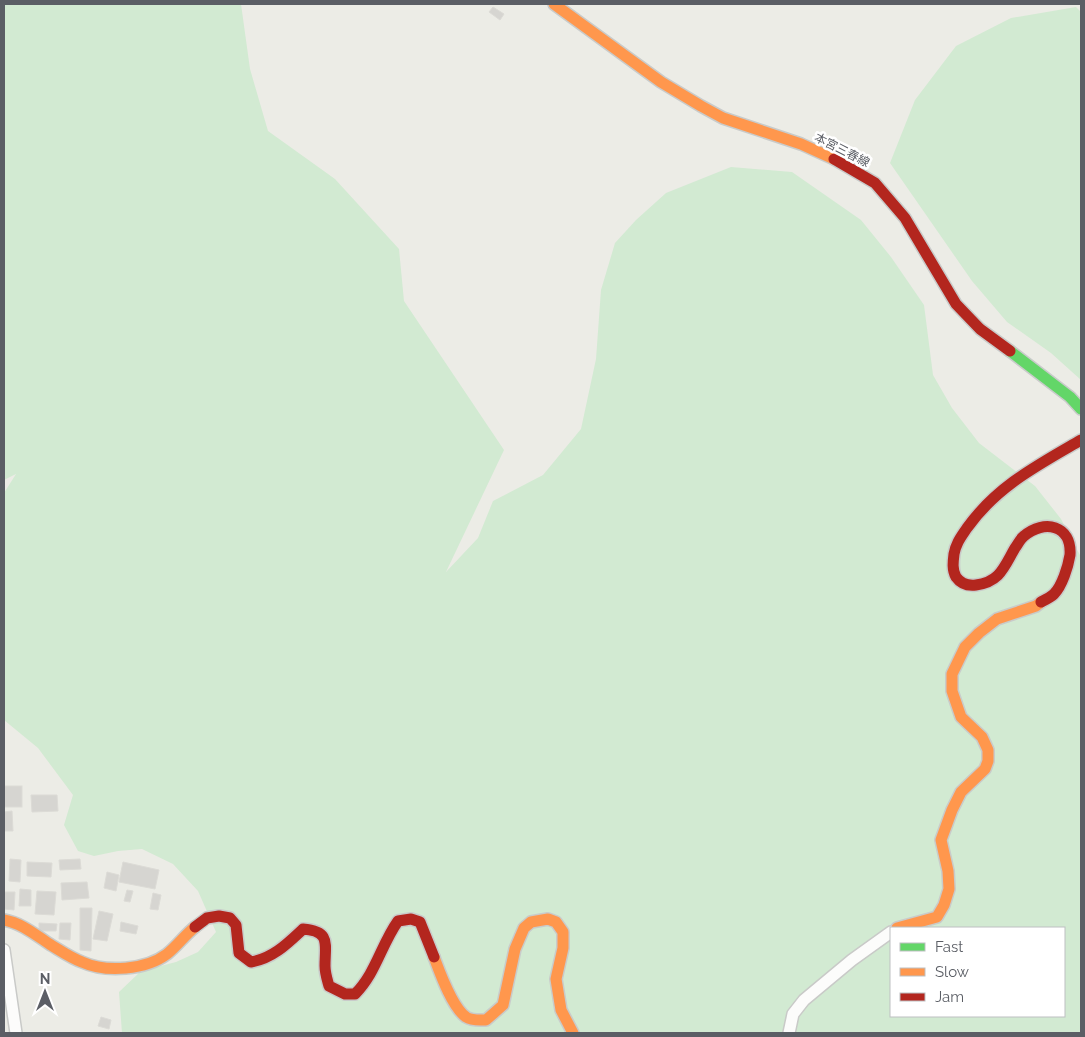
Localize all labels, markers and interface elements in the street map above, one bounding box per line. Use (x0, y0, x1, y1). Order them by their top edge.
street label: 本宮三春線 (812, 130, 872, 170)
legend (890, 927, 1065, 1017)
text: Fast (935, 938, 963, 956)
text: Slow (935, 963, 969, 981)
north arrow (20, 967, 70, 1017)
text: N (40, 971, 50, 987)
text: Jam (935, 988, 964, 1006)

